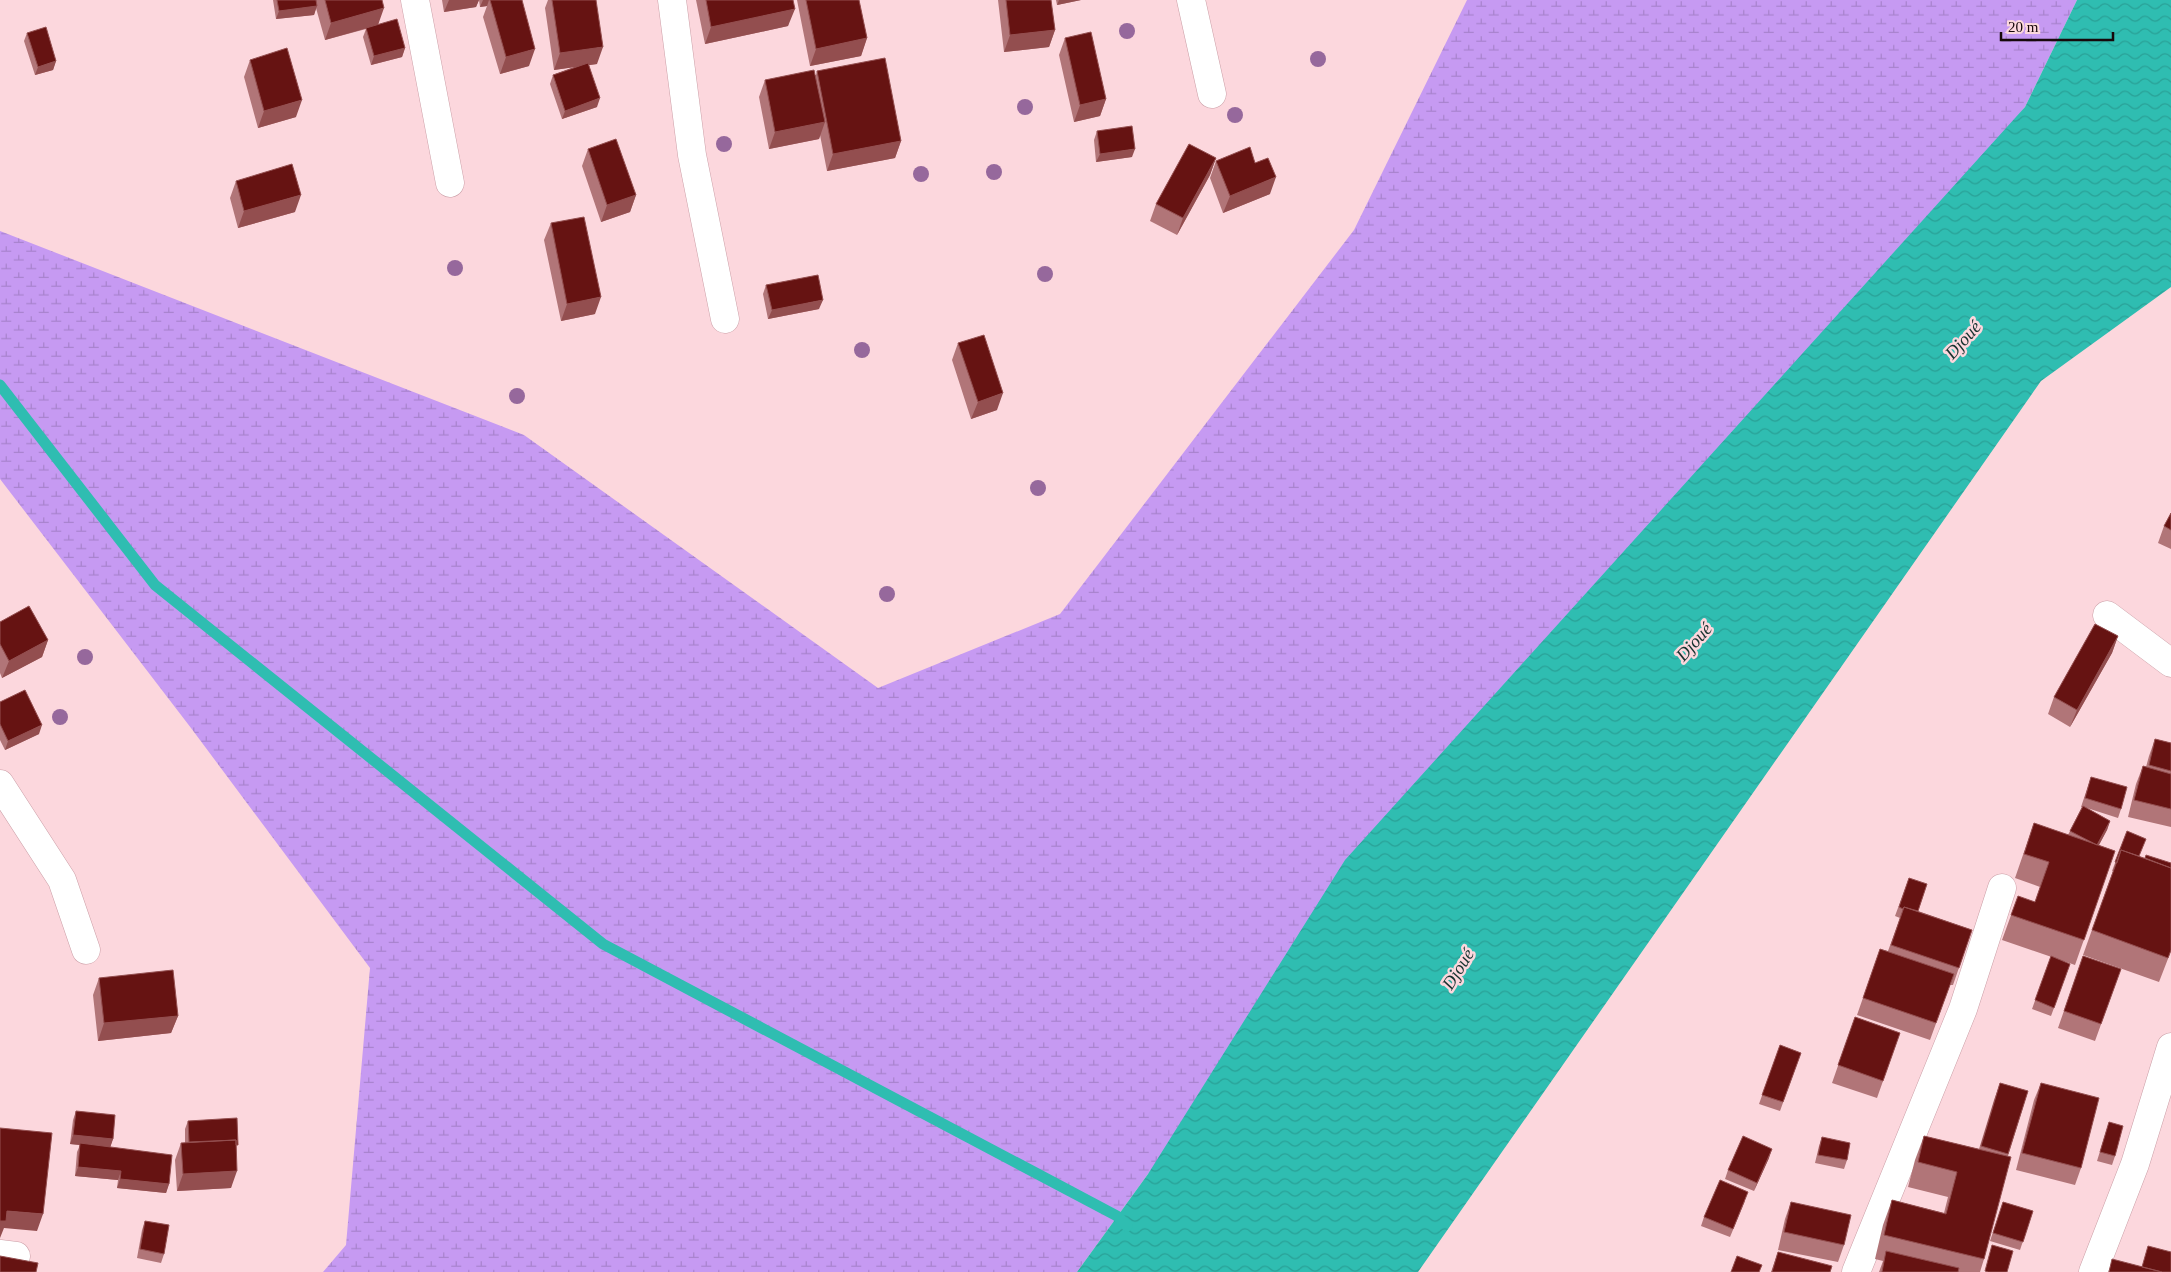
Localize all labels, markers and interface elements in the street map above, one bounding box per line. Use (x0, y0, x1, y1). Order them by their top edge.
scale bar (2001, 10, 2114, 42)
text: 20 m (2008, 19, 2039, 35)
water label: Djoué (1940, 316, 1986, 364)
water label: Djoué (1671, 618, 1717, 666)
water label: Djoué (1437, 944, 1479, 994)

